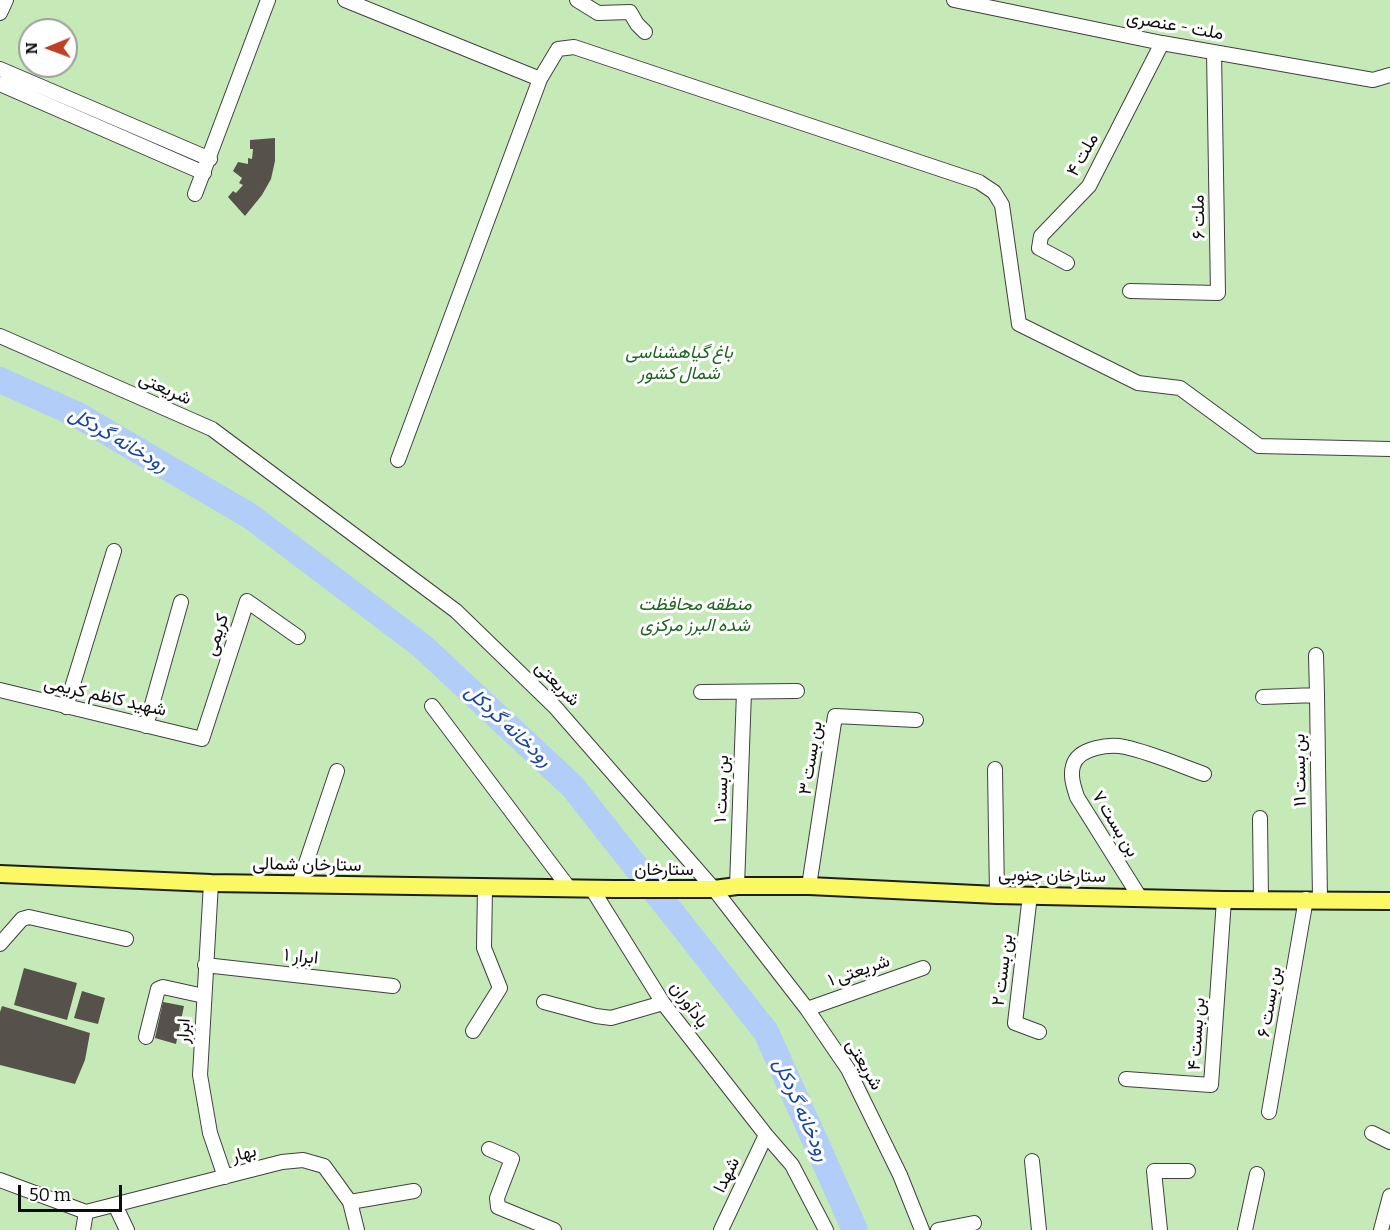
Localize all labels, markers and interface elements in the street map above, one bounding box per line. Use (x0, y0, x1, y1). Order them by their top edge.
street label: ملت - عنصری (1125, 7, 1225, 45)
north arrow (18, 18, 78, 78)
text: N (22, 42, 41, 55)
street label: ملت ۴ (1062, 130, 1104, 180)
street label: ملت ۶ (1188, 195, 1210, 239)
park label: باغ گیاهشناسی شمال کشور (625, 342, 733, 385)
street label: شریعتی (135, 368, 195, 410)
water label: رودخانه گردکل (64, 402, 172, 478)
park label: منطقه محافظت شده البرز مرکزی (638, 594, 752, 636)
street label: کریمی (200, 611, 234, 659)
street label: شریعتی (530, 657, 584, 711)
street label: شهید کاظم کریمی (42, 672, 168, 722)
water label: رودخانه گردکل (460, 680, 556, 772)
street label: بن بست ۳ (794, 719, 828, 797)
street label: بن بست ۱۱ (1289, 733, 1311, 807)
street label: بن بست ۱ (710, 755, 734, 823)
street label: بن بست ۷ (1087, 787, 1143, 861)
street label: ستارخان شمالی (252, 853, 362, 877)
street label: ستارخان (634, 859, 694, 881)
street label: ستارخان جنوبی (998, 864, 1106, 888)
street label: بن بست ۲ (988, 933, 1018, 1007)
street label: ابرار ۱ (283, 944, 319, 970)
street label: شریعتی ۱ (825, 950, 893, 992)
street label: بن بست ۶ (1253, 965, 1287, 1039)
street label: یادآوران (665, 977, 713, 1033)
street label: بن بست ۴ (1184, 997, 1210, 1071)
street label: ابرار (173, 1018, 195, 1044)
street label: شریعتی (841, 1036, 887, 1094)
water label: رودخانه گردکل (768, 1055, 834, 1165)
street label: بهار (229, 1140, 259, 1168)
street label: شهدا (709, 1154, 745, 1196)
scale bar (21, 1173, 124, 1211)
text: 50 m (29, 1184, 71, 1206)

